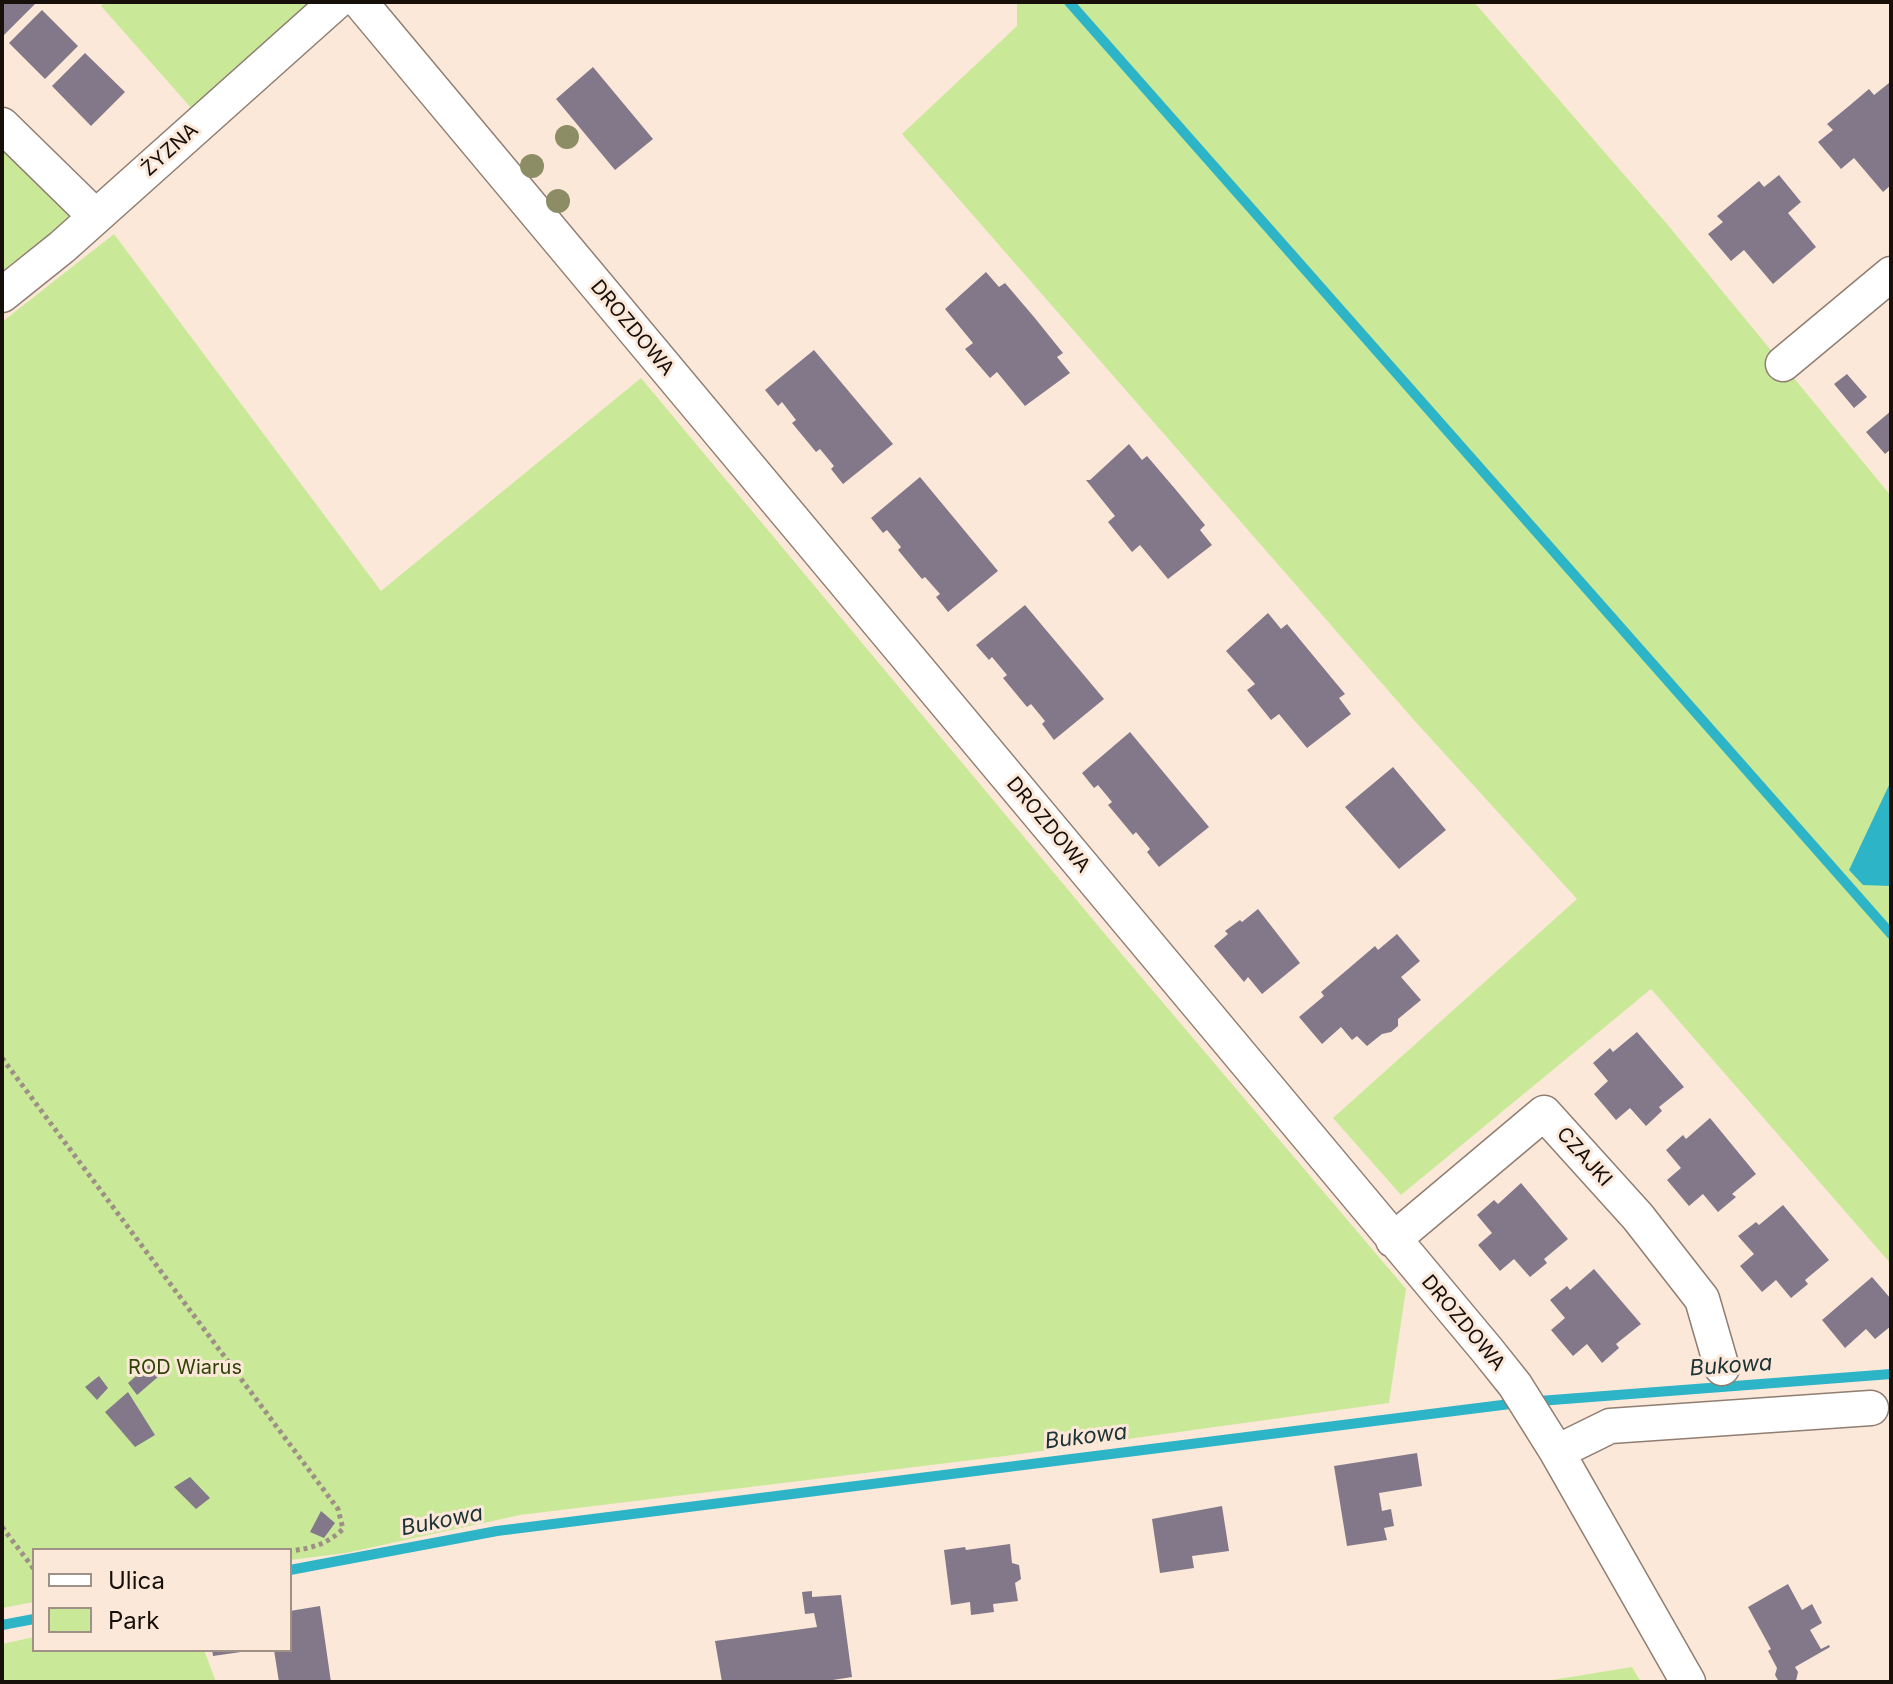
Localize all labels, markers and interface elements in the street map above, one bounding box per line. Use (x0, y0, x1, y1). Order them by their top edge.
street label: ŻYZNA (137, 118, 203, 182)
street label: DROZDOWA (585, 275, 679, 381)
street label: DROZDOWA (1001, 772, 1095, 878)
street label: CZAJKI (1551, 1123, 1617, 1191)
street label: DROZDOWA (1416, 1270, 1510, 1376)
water label: Bukowa (1689, 1350, 1773, 1382)
park label: ROD Wiarus (128, 1356, 242, 1380)
water label: Bukowa (1043, 1419, 1129, 1455)
water label: Bukowa (399, 1500, 485, 1542)
legend (32, 1548, 292, 1652)
text: Ulica (108, 1566, 165, 1595)
text: Park (108, 1606, 159, 1635)

